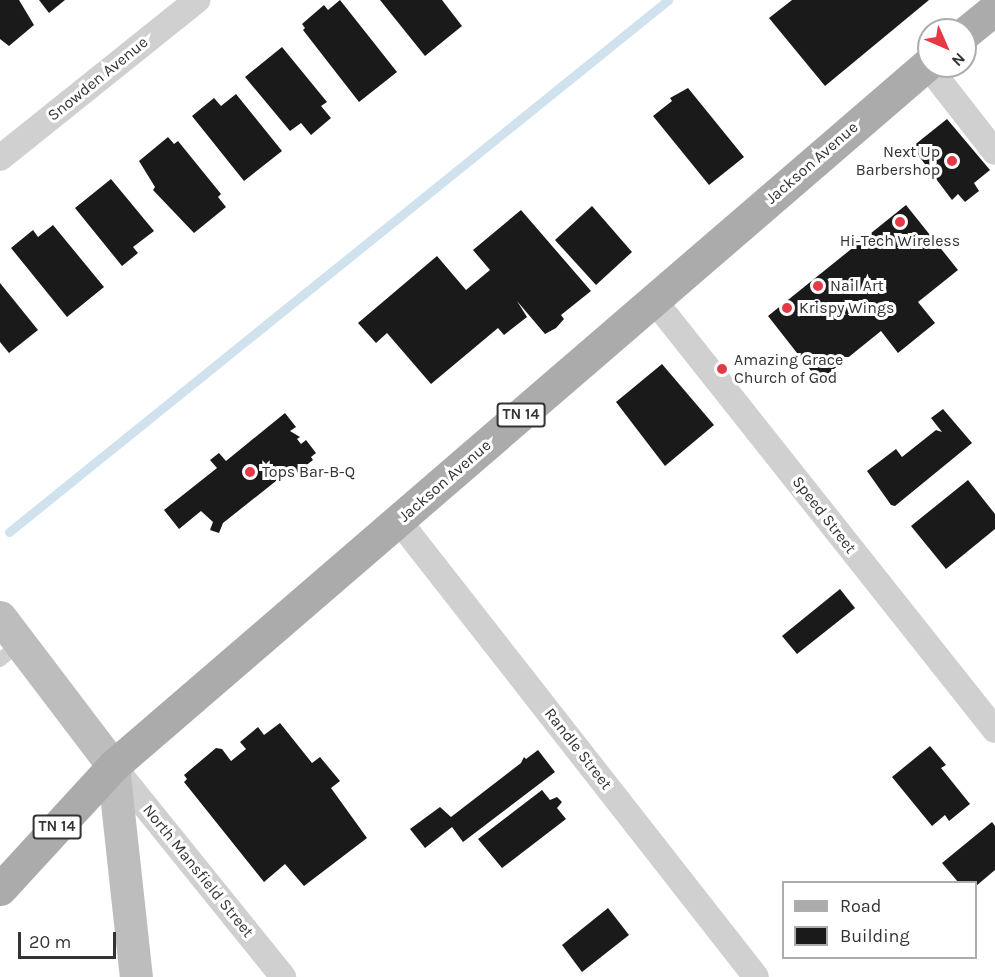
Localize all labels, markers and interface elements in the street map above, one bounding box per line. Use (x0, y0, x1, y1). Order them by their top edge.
north arrow (917, 18, 977, 78)
street label: Snowden Avenue (44, 33, 152, 125)
text: N (948, 49, 969, 70)
street label: Jackson Avenue (762, 118, 862, 208)
place label: Next Up Barbershop (856, 142, 940, 180)
marker: Next Up Barbershop (945, 154, 959, 168)
marker: Hi-Tech Wireless (893, 215, 907, 229)
place label: Hi-Tech Wireless (840, 231, 960, 251)
place label: Nail Art (830, 276, 884, 296)
marker: Nail Art (811, 279, 825, 293)
place label: Krispy Wings (799, 298, 894, 318)
marker: Krispy Wings (780, 301, 794, 315)
place label: Amazing Grace Church of God (734, 350, 843, 388)
marker: Amazing Grace Church of God (715, 362, 729, 376)
road number: TN 14 (496, 403, 546, 427)
street label: Jackson Avenue (395, 436, 495, 526)
place label: Tops Bar-B-Q (262, 462, 355, 482)
marker: Tops Bar-B-Q (243, 465, 257, 479)
street label: Speed Street (788, 473, 860, 557)
street label: Randle Street (540, 704, 616, 794)
street label: North Mansfield Street (138, 801, 258, 941)
road number: TN 14 (32, 815, 82, 839)
legend (782, 881, 977, 959)
text: Road (840, 895, 881, 917)
scale bar (21, 920, 118, 958)
text: Building (840, 925, 910, 947)
text: 20 m (29, 931, 71, 953)

